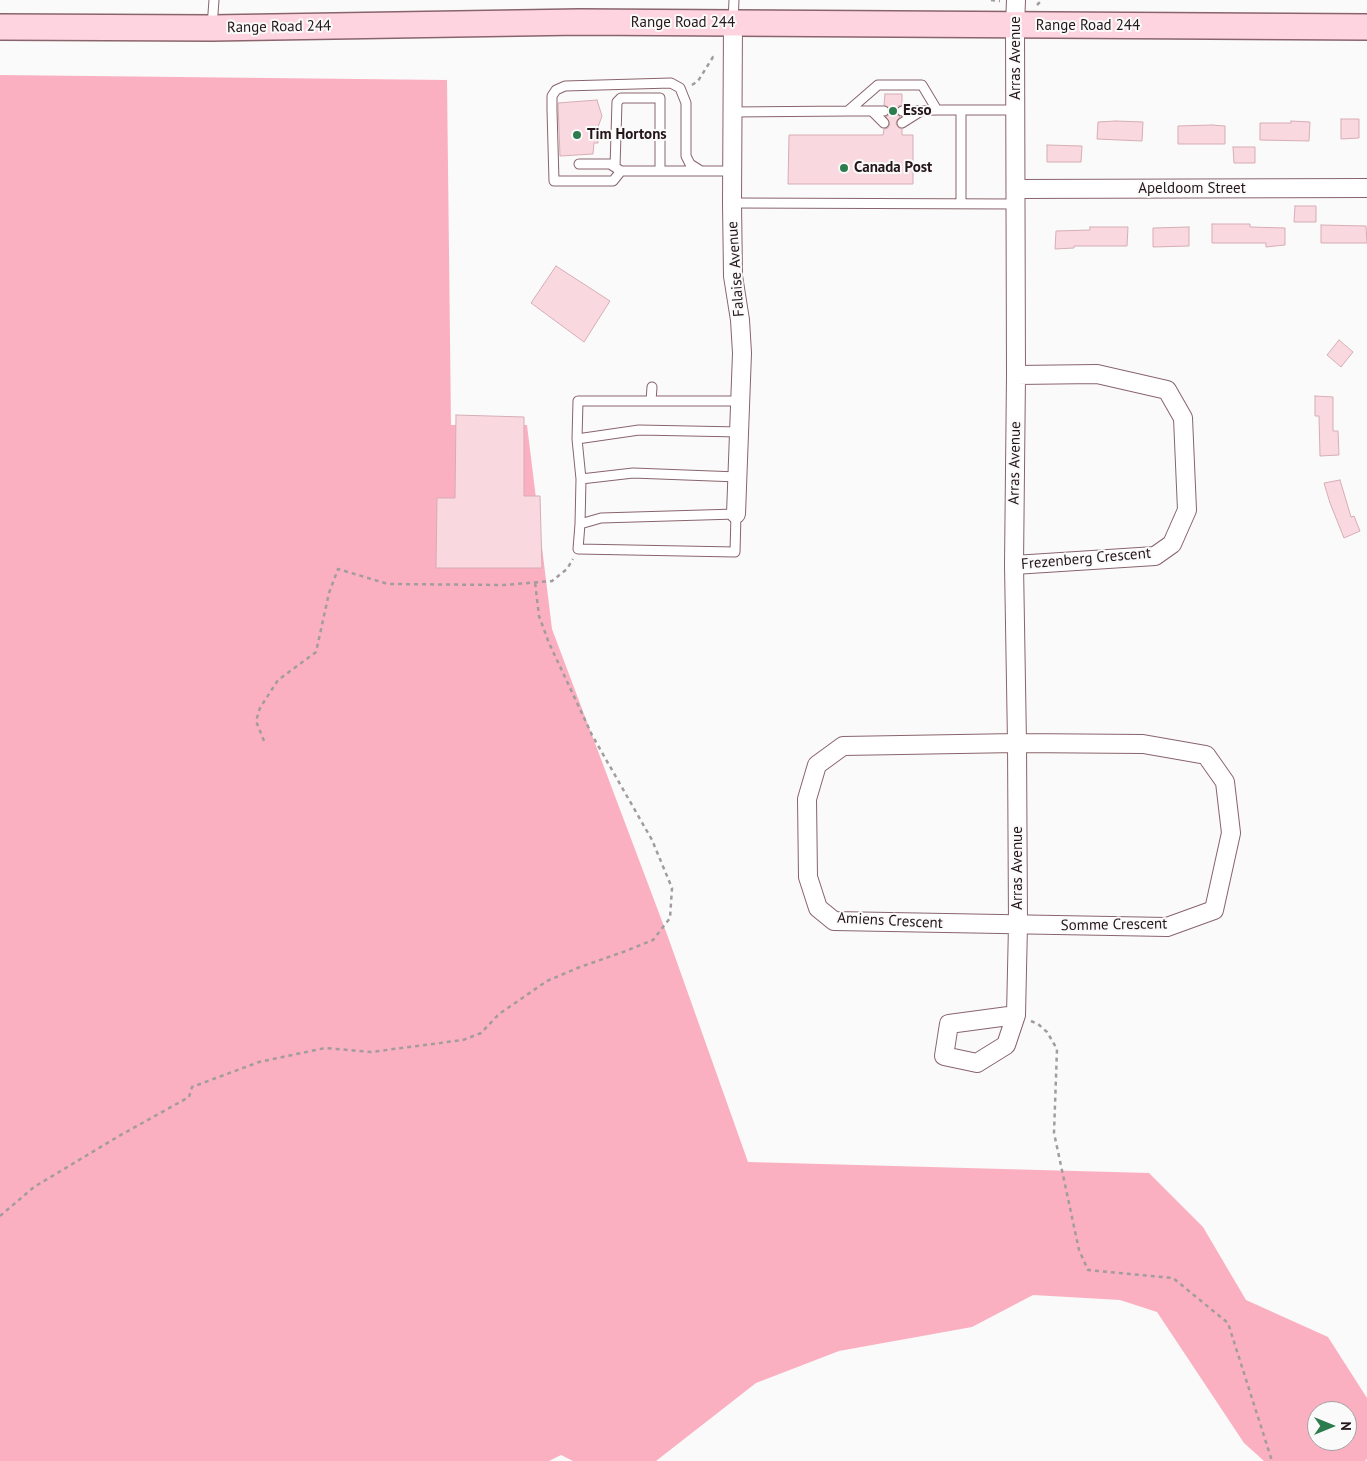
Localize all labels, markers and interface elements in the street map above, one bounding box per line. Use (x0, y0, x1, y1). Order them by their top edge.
street label: Range Road 244 (631, 14, 735, 32)
street label: Arras Avenue (1007, 16, 1025, 100)
street label: Range Road 244 (227, 17, 331, 37)
street label: Range Road 244 (1036, 17, 1140, 35)
place label: Esso (903, 102, 932, 120)
marker: Esso (887, 105, 899, 117)
place label: Tim Hortons (587, 126, 667, 144)
marker: Tim Hortons (571, 129, 583, 141)
place label: Canada Post (854, 159, 932, 177)
marker: Canada Post (838, 162, 850, 174)
street label: Apeldoom Street (1138, 180, 1246, 198)
street label: Falaise Avenue (724, 221, 748, 317)
street label: Arras Avenue (1005, 421, 1025, 505)
street label: Frezenberg Crescent (1020, 544, 1152, 574)
street label: Arras Avenue (1009, 826, 1027, 910)
street label: Amiens Crescent (837, 909, 943, 933)
street label: Somme Crescent (1061, 915, 1167, 935)
north arrow (1307, 1401, 1357, 1451)
text: N (1337, 1421, 1355, 1431)

